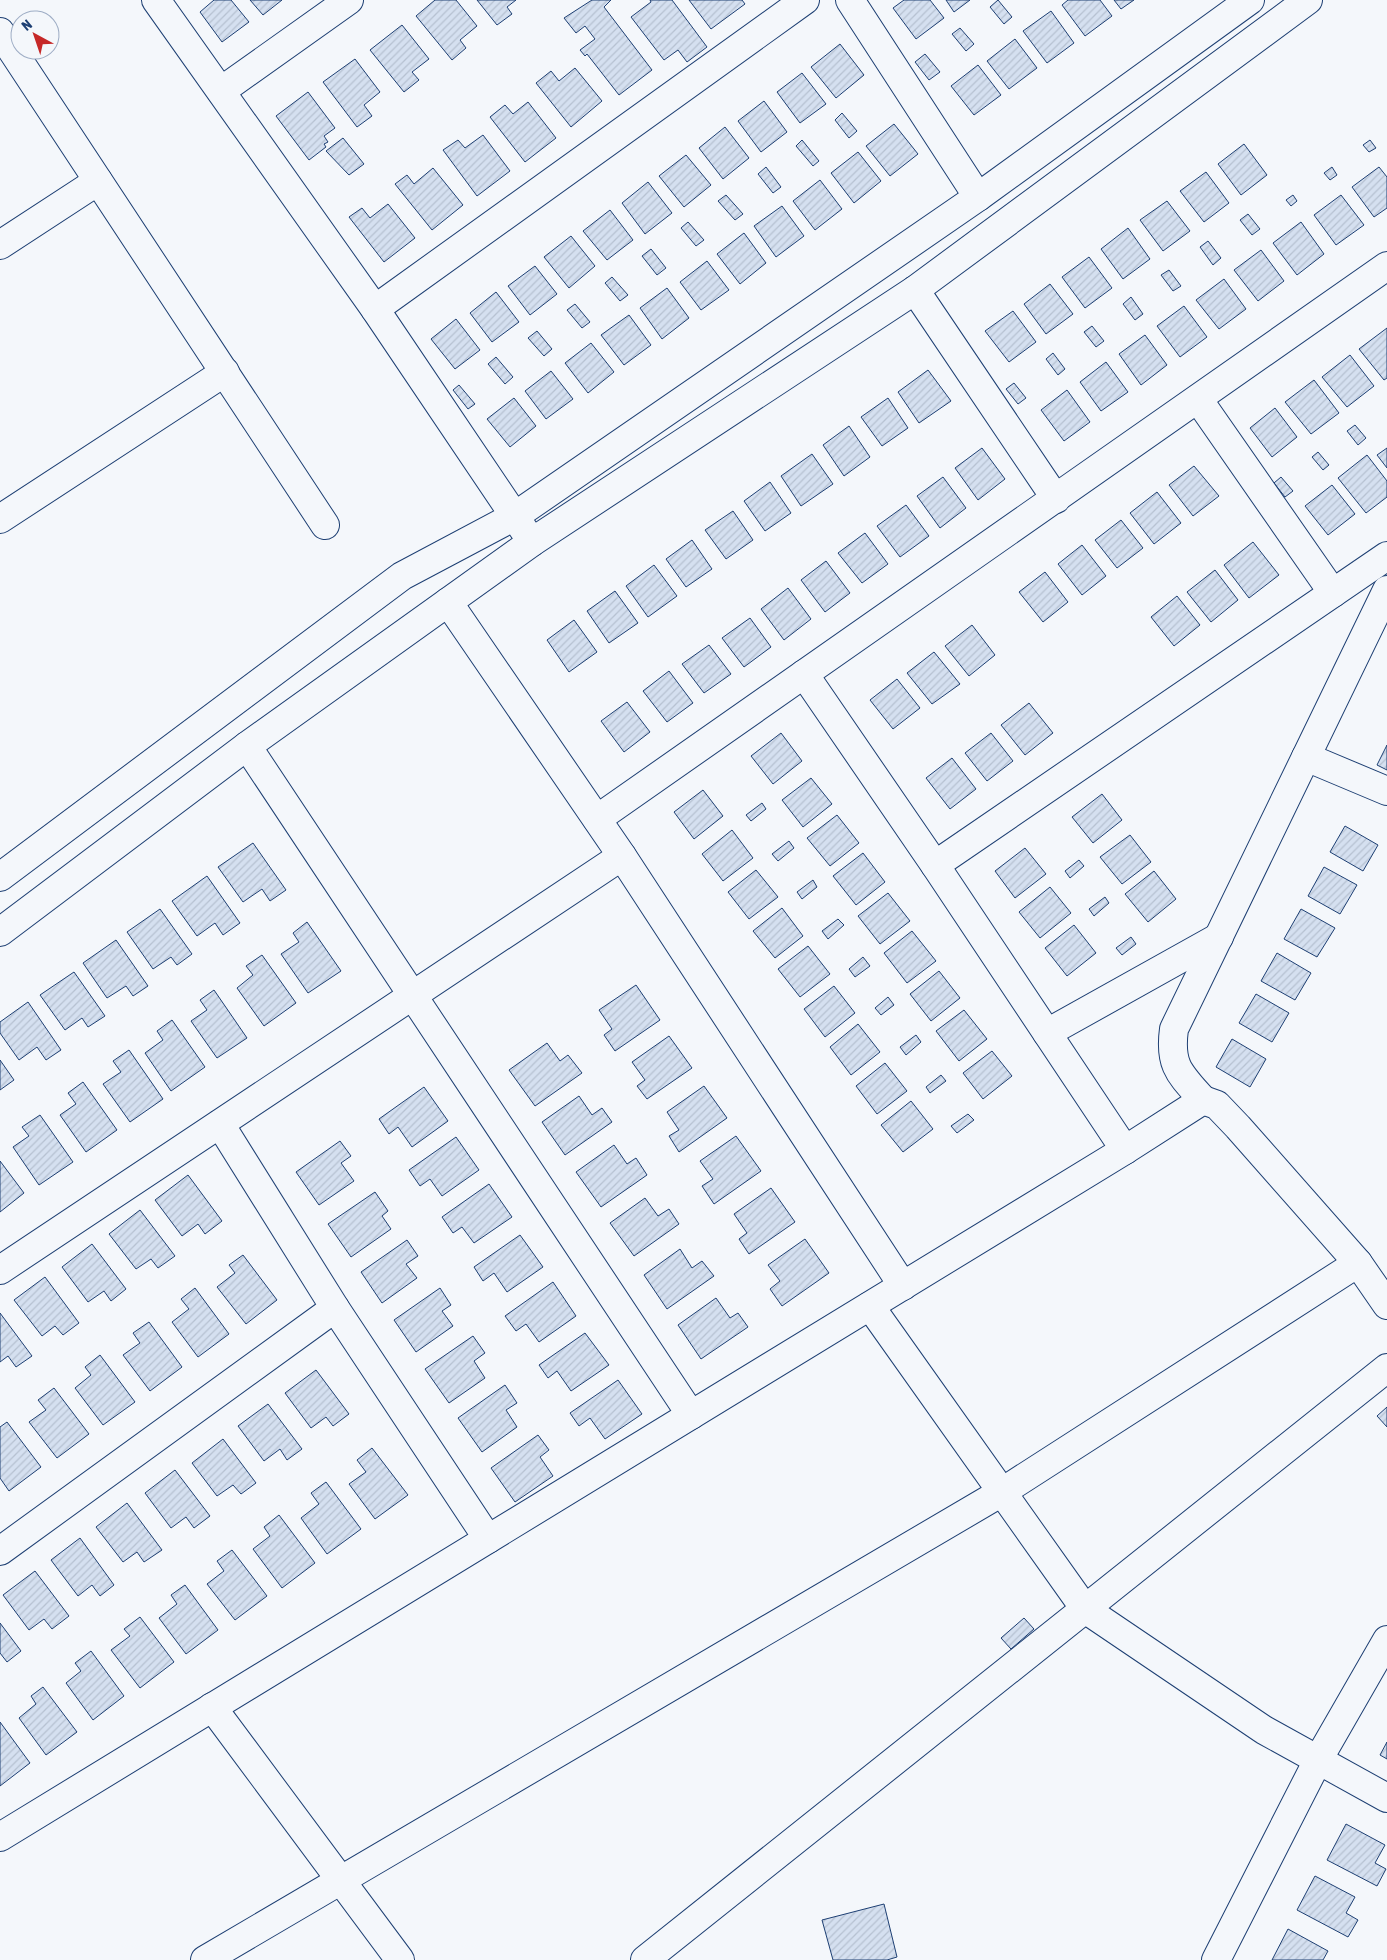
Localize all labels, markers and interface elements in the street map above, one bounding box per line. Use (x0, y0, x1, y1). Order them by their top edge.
north arrow (10, 10, 60, 60)
text: N (18, 16, 35, 34)

